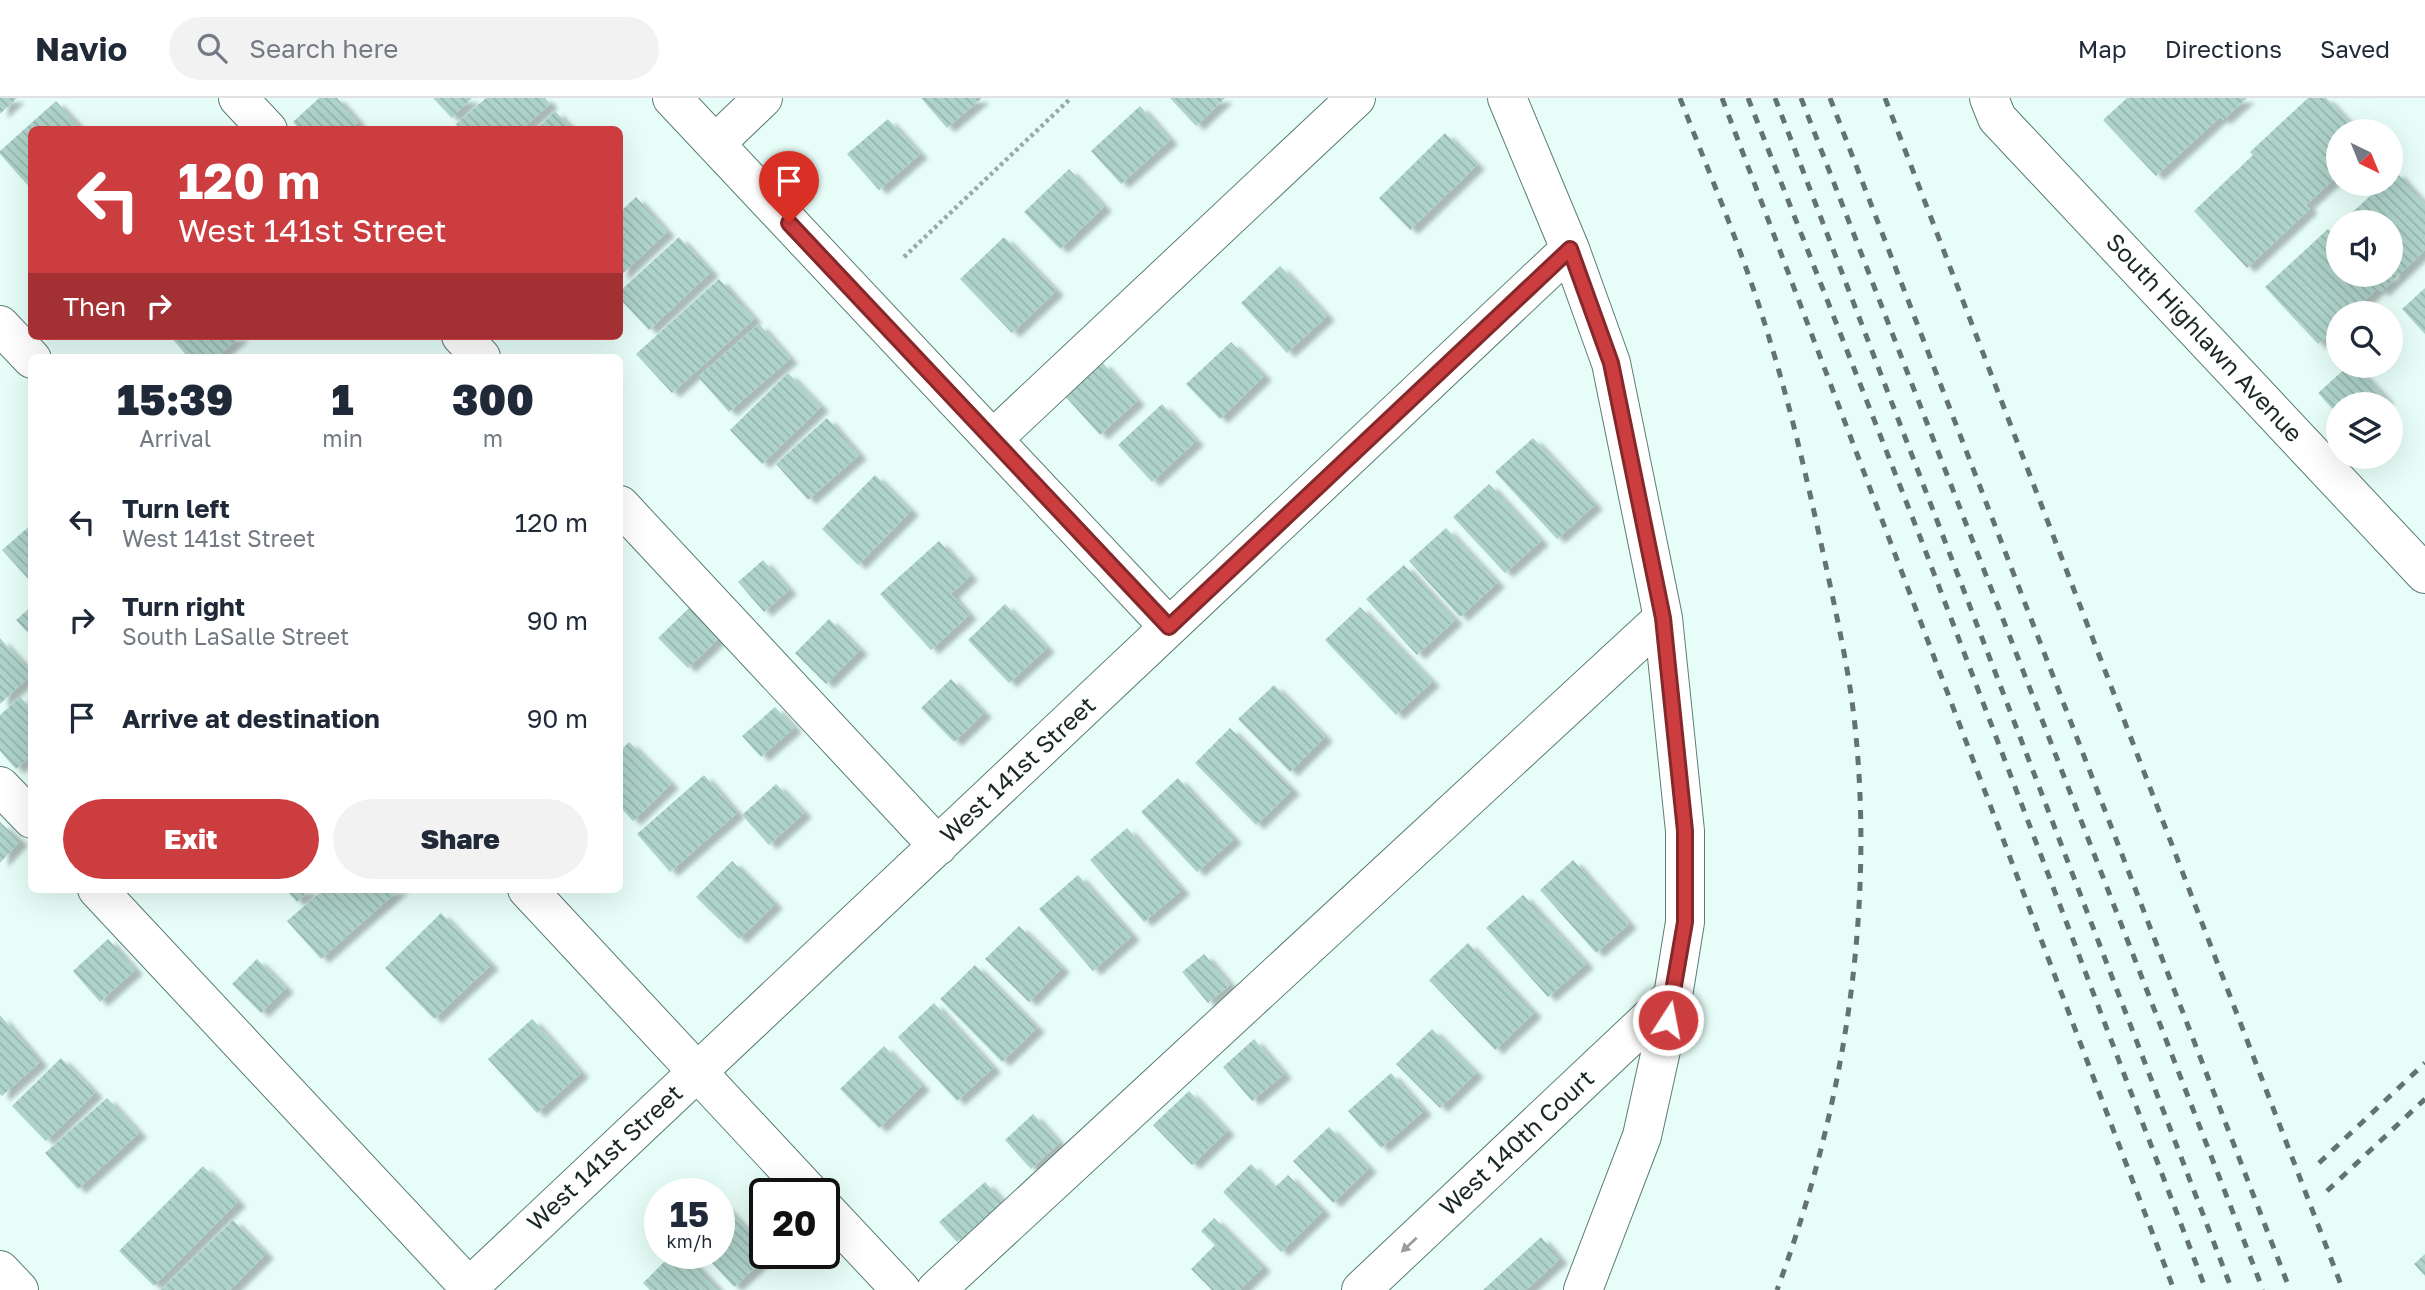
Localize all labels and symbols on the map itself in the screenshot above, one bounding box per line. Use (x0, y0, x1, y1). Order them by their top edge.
north arrow (2326, 119, 2403, 196)
pin (759, 151, 819, 223)
street label: South Highlawn Avenue (2101, 227, 2309, 447)
street label: West 141st Street (933, 690, 1101, 848)
position arrow (1631, 983, 1705, 1057)
street label: West 140th Court (1433, 1063, 1599, 1221)
street label: West 141st Street (520, 1078, 688, 1236)
speed limit sign: 20 (749, 1178, 840, 1269)
one-way arrow (1401, 1236, 1418, 1252)

